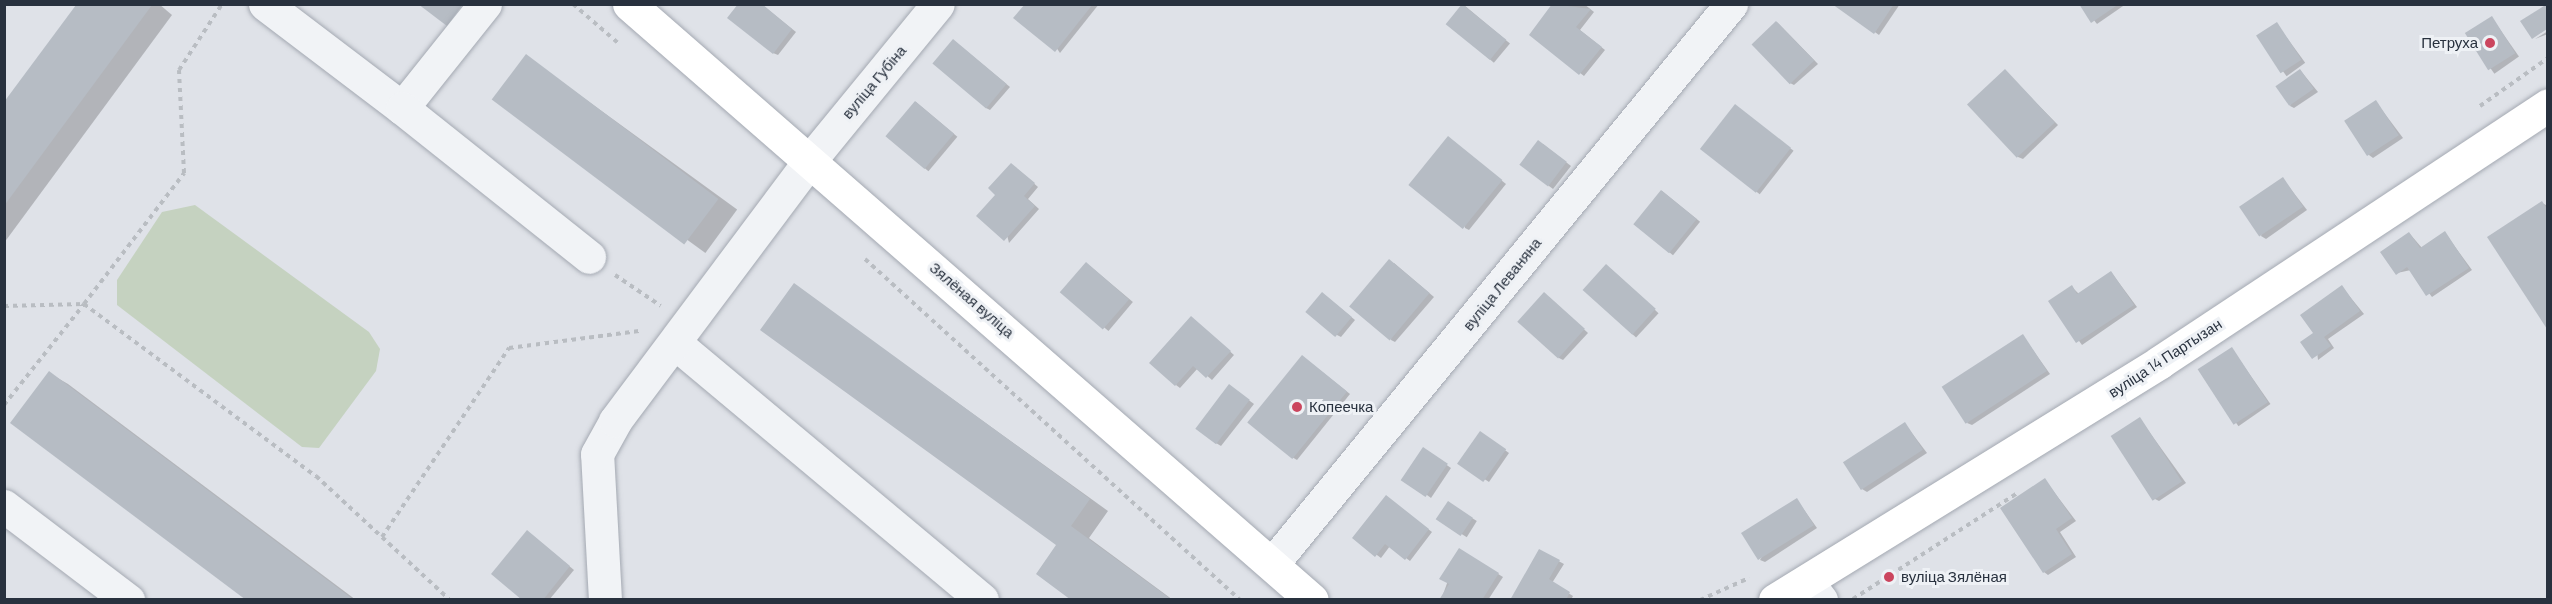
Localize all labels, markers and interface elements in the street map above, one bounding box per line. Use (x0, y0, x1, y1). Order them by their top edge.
place label: Петруха (2421, 34, 2478, 52)
marker: Петруха (2483, 36, 2497, 50)
street label: вуліца Губіна (838, 42, 910, 122)
street label: вуліца Леваняна (1459, 234, 1545, 334)
street label: Зялёная вуліца (926, 258, 1018, 342)
street label: вуліца 14 Партызан (2105, 315, 2225, 401)
place label: Копеечка (1309, 398, 1373, 416)
marker: Копеечка (1290, 400, 1304, 414)
place label: вуліца Зялёная (1901, 568, 2007, 586)
marker: вуліца Зялёная (1882, 570, 1896, 584)

